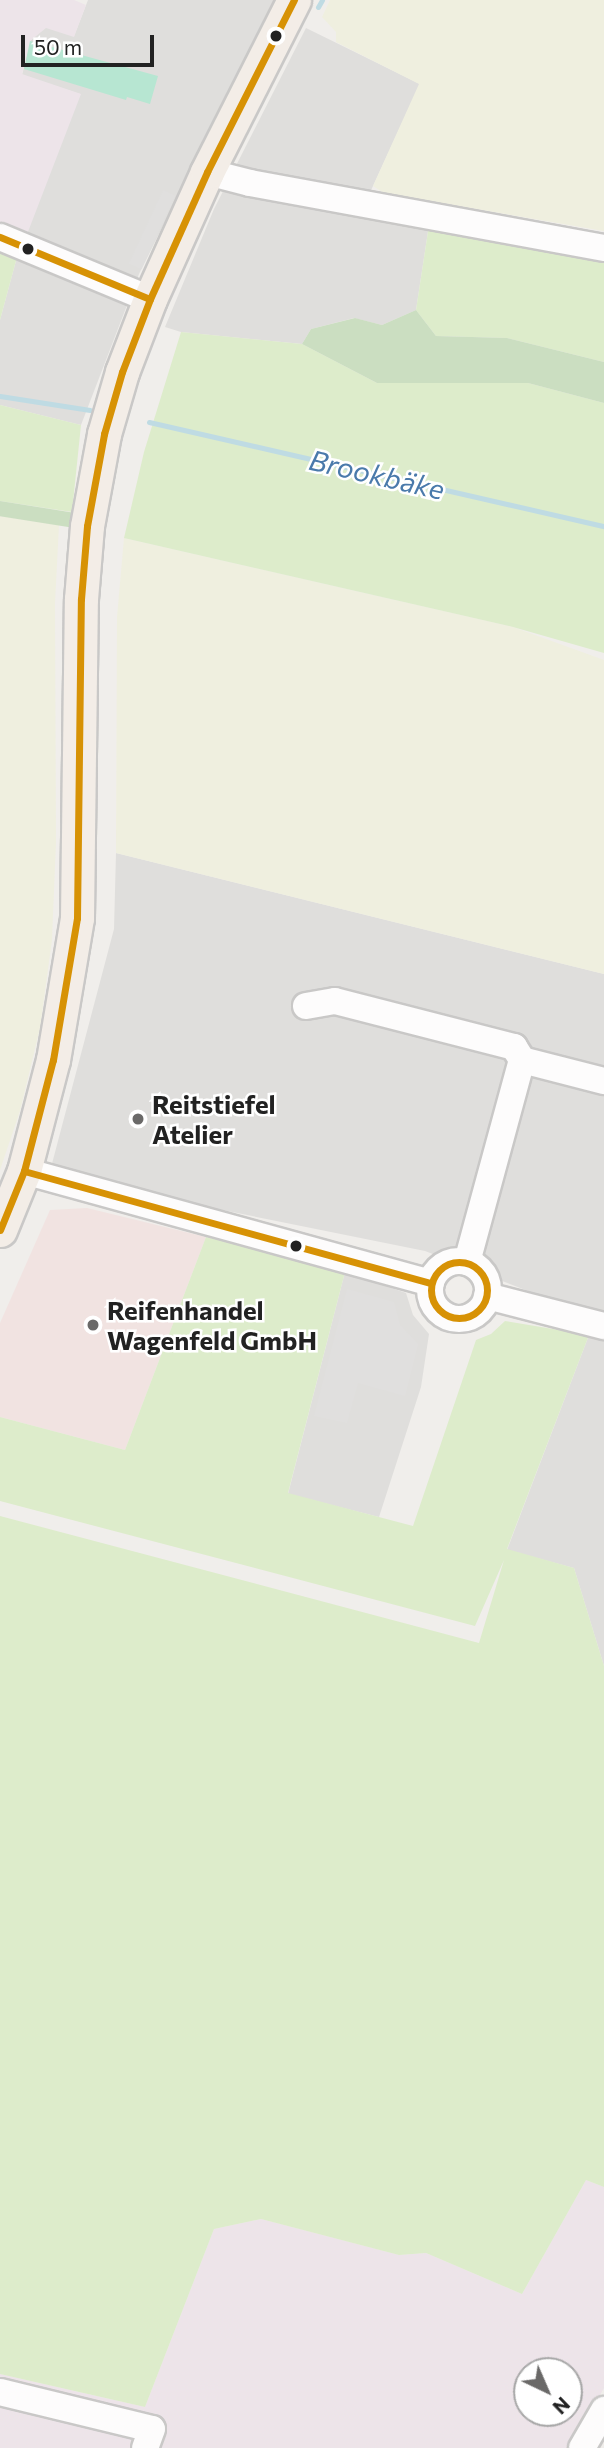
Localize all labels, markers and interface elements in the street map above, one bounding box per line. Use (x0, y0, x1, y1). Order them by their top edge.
scale bar (24, 21, 158, 65)
unlabelled marker (269, 29, 283, 43)
text: 50 m (34, 34, 82, 59)
unlabelled marker (21, 242, 35, 256)
water label: Brookbäke (306, 442, 448, 506)
place label: Reitstiefel Atelier (152, 1088, 276, 1150)
marker: Reitstiefel Atelier (130, 1111, 146, 1127)
unlabelled marker (289, 1239, 303, 1253)
place label: Reifenhandel Wagenfeld GmbH (107, 1294, 317, 1356)
marker: Reifenhandel Wagenfeld GmbH (85, 1317, 101, 1333)
north arrow (513, 2357, 583, 2427)
text: N (548, 2393, 575, 2419)

